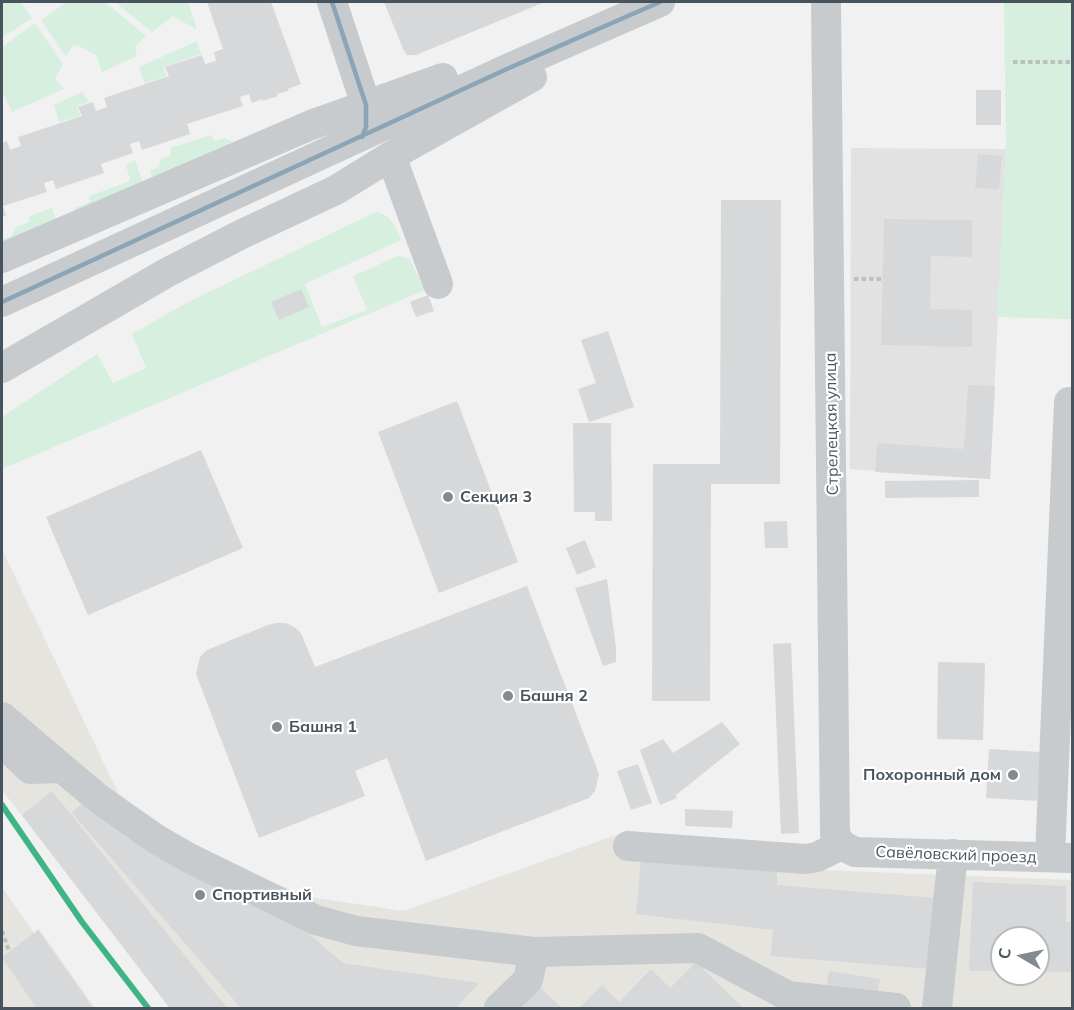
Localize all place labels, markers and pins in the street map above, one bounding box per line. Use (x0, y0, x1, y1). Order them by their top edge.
place label: Секция 3 (460, 487, 532, 507)
marker: Секция 3 (441, 490, 455, 504)
place label: Башня 2 (520, 686, 588, 706)
marker: Башня 2 (501, 689, 515, 703)
place label: Башня 1 (289, 717, 357, 737)
marker: Башня 1 (270, 720, 284, 734)
place label: Похоронный дом (863, 765, 1001, 785)
marker: Похоронный дом (1006, 768, 1020, 782)
place label: Спортивный (212, 885, 312, 905)
marker: Спортивный (193, 888, 207, 902)

